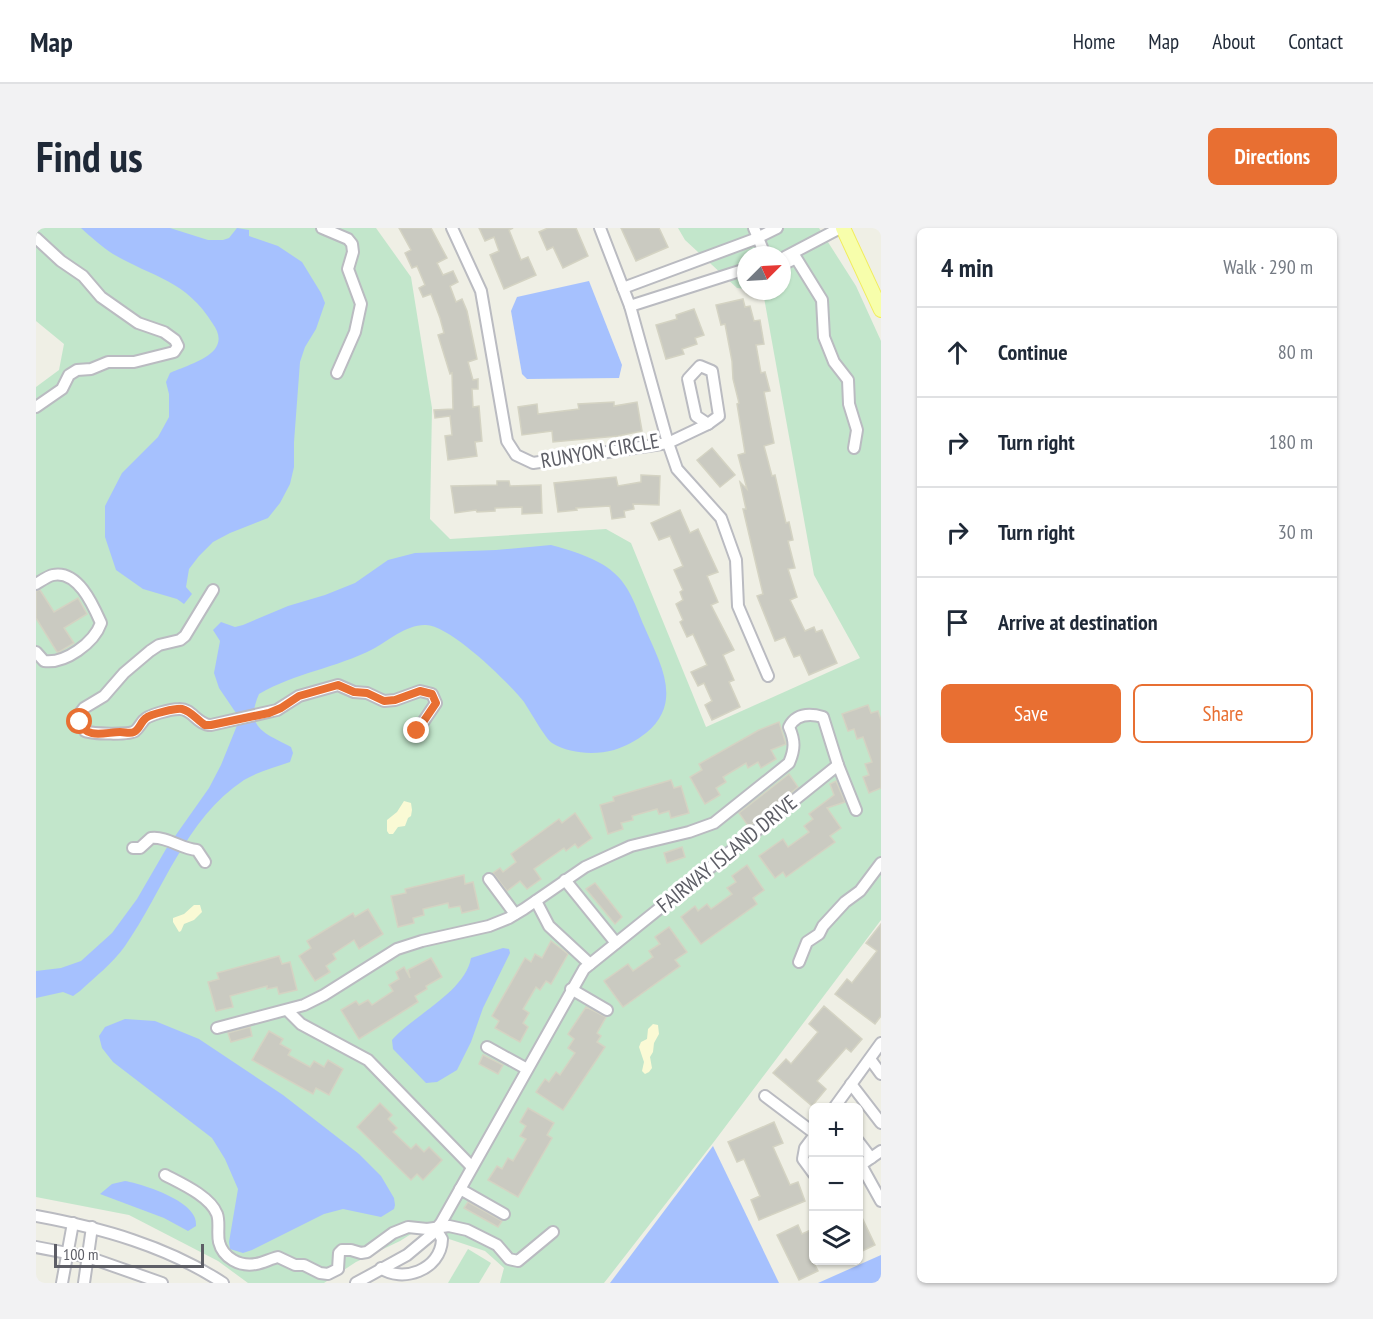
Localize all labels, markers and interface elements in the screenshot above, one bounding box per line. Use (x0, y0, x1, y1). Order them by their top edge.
text: Map (30, 23, 73, 60)
text: Home (1073, 28, 1115, 55)
text: Map (1148, 28, 1179, 55)
text: About (1212, 28, 1255, 55)
text: Contact (1288, 28, 1343, 55)
button: Directions (1208, 128, 1337, 185)
text: Find us (36, 129, 143, 184)
north arrow (737, 246, 791, 300)
text: 4 min (941, 251, 994, 284)
text: Walk · 290 m (1223, 254, 1313, 280)
icon: ahead (941, 336, 974, 369)
text: Continue (998, 338, 1068, 366)
text: 80 m (1278, 339, 1313, 365)
icon: right (941, 426, 974, 459)
street label: RUNYON CIRCLE (539, 427, 661, 474)
text: Turn right (998, 428, 1075, 456)
text: 180 m (1269, 429, 1313, 455)
icon: right (941, 516, 974, 549)
text: Turn right (998, 518, 1075, 546)
text: 30 m (1278, 519, 1313, 545)
icon: arrive (941, 606, 974, 639)
text: Arrive at destination (998, 608, 1158, 636)
button: Save (941, 684, 1121, 743)
button: Share (1133, 684, 1313, 743)
route start (66, 708, 92, 734)
route end (403, 717, 429, 743)
street label: FAIRWAY ISLAND DRIVE (651, 789, 802, 919)
map controls (809, 1103, 863, 1265)
button: + (809, 1103, 863, 1157)
button: − (809, 1157, 863, 1211)
button: layers (809, 1211, 863, 1265)
scale bar (54, 1241, 204, 1268)
text: 100 m (63, 1244, 98, 1264)

